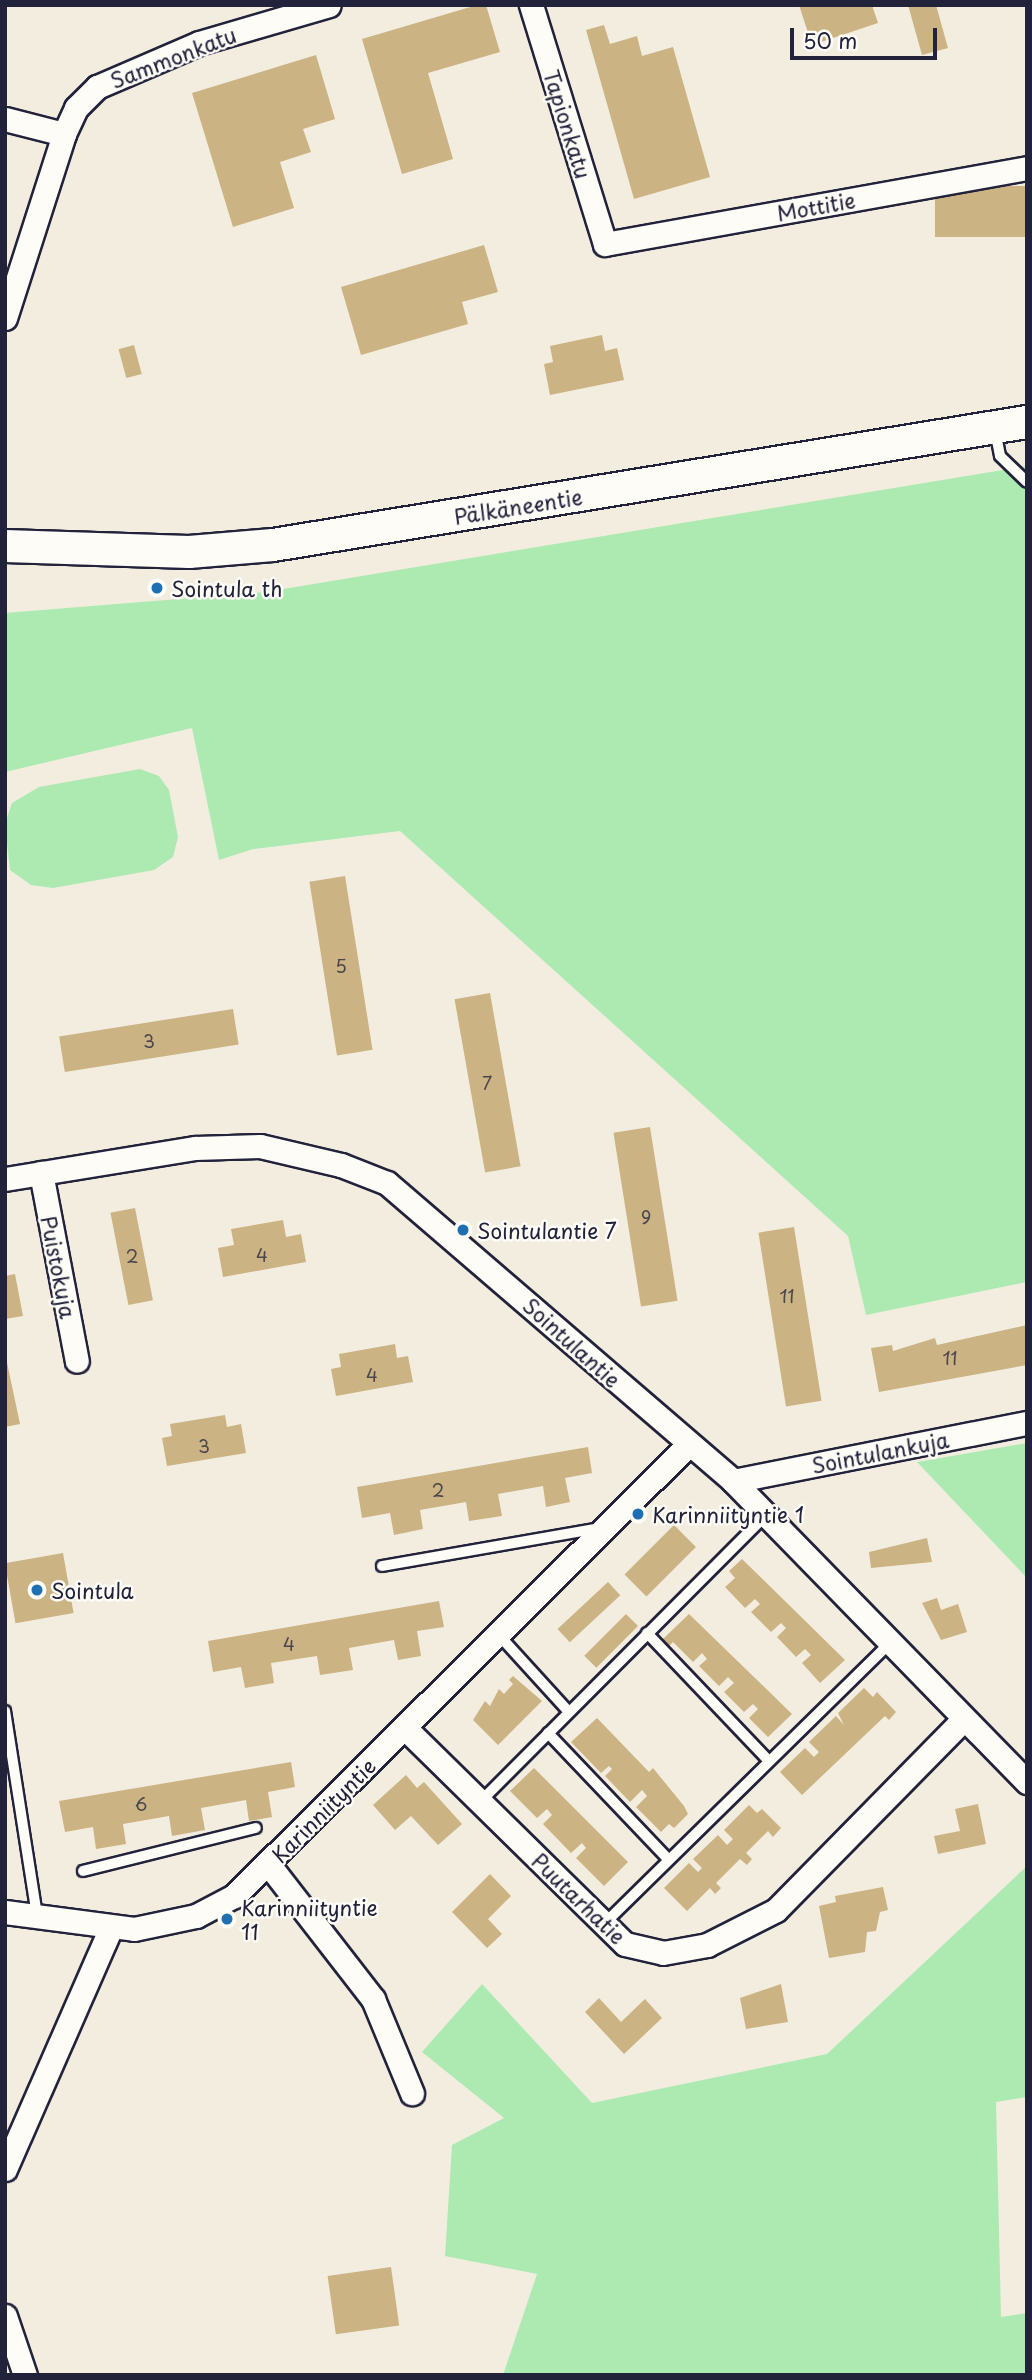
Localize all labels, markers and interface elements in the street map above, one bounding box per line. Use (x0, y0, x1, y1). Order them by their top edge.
scale bar (794, 14, 941, 58)
street label: Sammonkatu (107, 21, 239, 93)
text: 50 m (803, 24, 857, 56)
street label: Tapionkatu (540, 67, 596, 181)
street label: Mottitie (775, 187, 857, 225)
street label: Pälkäneentie (452, 483, 584, 529)
place label: Sointula th (171, 575, 281, 601)
marker: Sointula th (149, 580, 165, 596)
house number: 5 (335, 955, 347, 977)
house number: 3 (143, 1030, 155, 1052)
house number: 7 (482, 1072, 492, 1094)
house number: 9 (641, 1206, 651, 1228)
street label: Puistokuja (37, 1214, 81, 1320)
place label: Sointulantie 7 (477, 1217, 618, 1243)
marker: Sointulantie 7 (455, 1222, 471, 1238)
house number: 4 (256, 1244, 268, 1266)
house number: 2 (126, 1245, 138, 1267)
house number: 11 (779, 1285, 795, 1307)
street label: Sointulantie (518, 1292, 626, 1392)
house number: 11 (942, 1347, 958, 1369)
house number: 4 (366, 1364, 378, 1386)
street label: Sointulankuja (809, 1426, 951, 1478)
house number: 3 (198, 1435, 210, 1457)
house number: 2 (432, 1479, 444, 1501)
place label: Karinniityntie 1 (652, 1501, 805, 1527)
marker: Karinniityntie 1 (630, 1506, 646, 1522)
place label: Sointula (51, 1577, 134, 1603)
marker: Sointula (29, 1582, 45, 1598)
house number: 4 (283, 1633, 295, 1655)
street label: Karinniityntie (266, 1753, 380, 1867)
house number: 6 (135, 1793, 147, 1815)
street label: Puutarhatie (527, 1847, 631, 1949)
place label: Karinniityntie 11 (241, 1894, 378, 1944)
marker: Karinniityntie 11 (219, 1911, 235, 1927)

